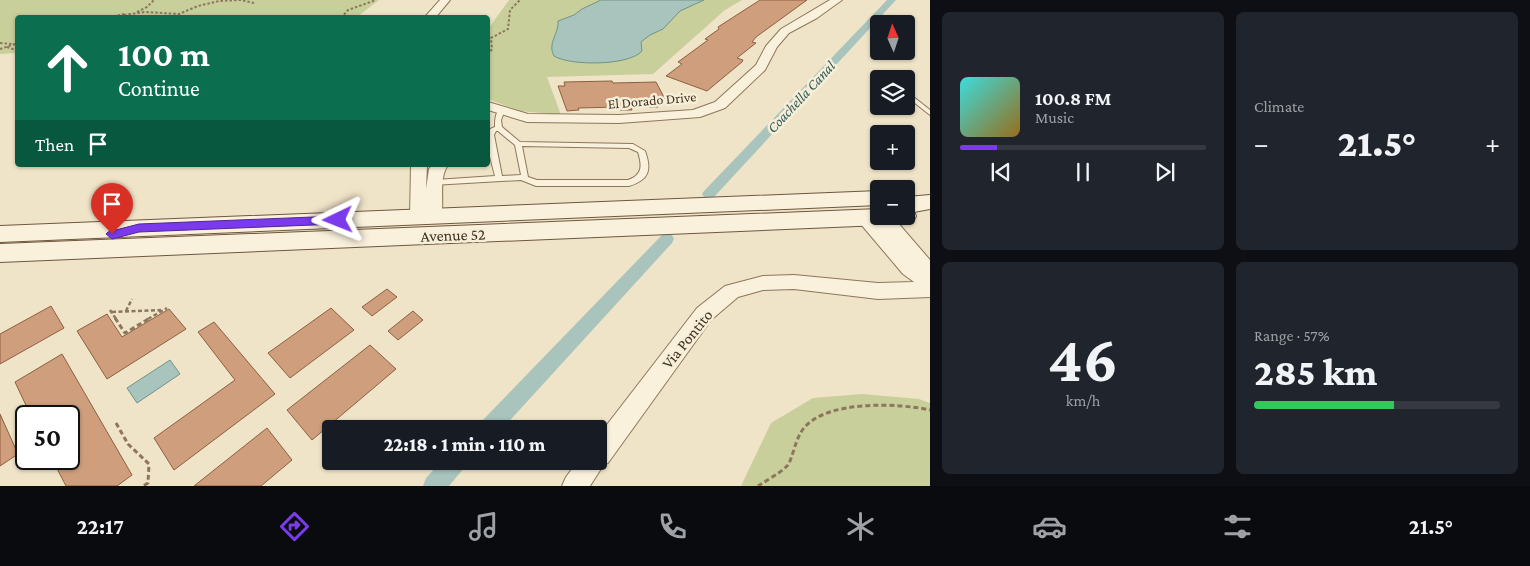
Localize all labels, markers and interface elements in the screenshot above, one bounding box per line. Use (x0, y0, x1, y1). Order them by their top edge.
north arrow (870, 15, 915, 60)
map controls (870, 15, 915, 225)
icon: ahead (35, 35, 100, 100)
text: 100 m (118, 35, 210, 74)
water label: Coachella Canal (764, 58, 838, 136)
button: layers (870, 70, 915, 115)
text: Continue (118, 76, 200, 101)
street label: El Dorado Drive (607, 88, 697, 112)
text: 100.8 FM (1035, 88, 1111, 109)
text: Climate (1254, 98, 1304, 115)
text: Music (1035, 109, 1074, 126)
text: 21.5° (1337, 122, 1417, 164)
button: + (870, 125, 915, 170)
text: − (1254, 128, 1269, 159)
text: + (1485, 128, 1500, 159)
icon: arrive (84, 130, 112, 158)
text: Then (35, 134, 74, 155)
icon: previous (987, 158, 1015, 186)
icon: pause (1069, 158, 1097, 186)
icon: next (1151, 158, 1179, 186)
button: − (870, 180, 915, 225)
pin (91, 183, 133, 234)
icon: arrive (98, 190, 126, 218)
position arrow (311, 193, 363, 245)
street label: Avenue 52 (420, 225, 486, 245)
street label: Via Pontito (658, 306, 716, 372)
text: 46 (1048, 323, 1118, 395)
text: Range · 57% (1254, 327, 1330, 344)
text: 285 km (1254, 351, 1377, 393)
text: km/h (1066, 392, 1100, 409)
speed limit sign: 50 (15, 405, 80, 470)
text: 22:18 · 1 min · 110 m (384, 434, 545, 455)
icon: directions (277, 509, 312, 544)
icon: music (466, 509, 501, 544)
icon: phone (655, 509, 690, 544)
icon: climate (843, 509, 878, 544)
icon: car (1032, 509, 1067, 544)
icon: filters (1220, 509, 1255, 544)
text: 22:17 (77, 514, 124, 539)
text: 21.5° (1409, 514, 1453, 539)

